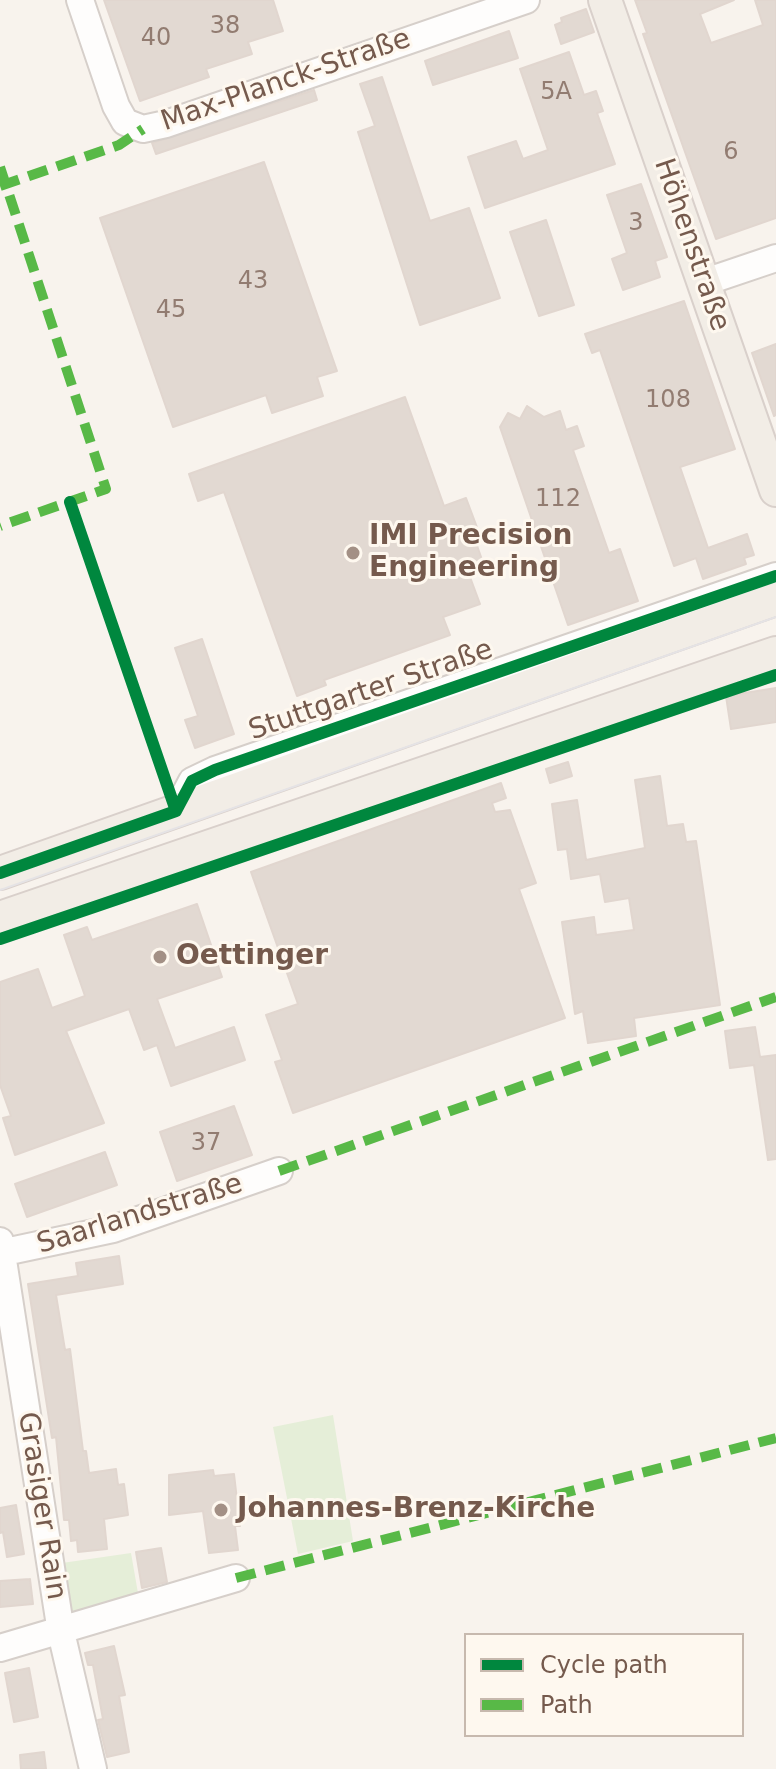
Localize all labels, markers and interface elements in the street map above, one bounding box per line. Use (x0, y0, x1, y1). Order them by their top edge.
house number: 38 (210, 13, 240, 41)
street label: Max-Planck-Straße (157, 23, 415, 139)
house number: 40 (141, 25, 171, 53)
house number: 5A (540, 79, 572, 107)
house number: 6 (723, 139, 739, 167)
street label: Höhenstraße (646, 154, 736, 336)
house number: 3 (628, 210, 644, 238)
house number: 43 (238, 268, 268, 296)
house number: 45 (156, 297, 186, 325)
house number: 108 (645, 387, 691, 415)
house number: 112 (535, 486, 581, 514)
place label: IMI Precision Engineering (369, 520, 572, 586)
marker: IMI Precision Engineering (344, 544, 362, 562)
street label: Stuttgarter Straße (245, 633, 497, 749)
place label: Oettinger (176, 940, 328, 974)
marker: Oettinger (151, 948, 169, 966)
house number: 37 (191, 1130, 221, 1158)
street label: Saarlandstraße (33, 1168, 247, 1262)
street label: Grasiger Rain (10, 1410, 72, 1602)
place label: Johannes-Brenz-Kirche (237, 1493, 595, 1527)
marker: Johannes-Brenz-Kirche (212, 1501, 230, 1519)
legend (464, 1633, 744, 1737)
text: Cycle path (540, 1651, 668, 1679)
text: Path (540, 1691, 593, 1719)

